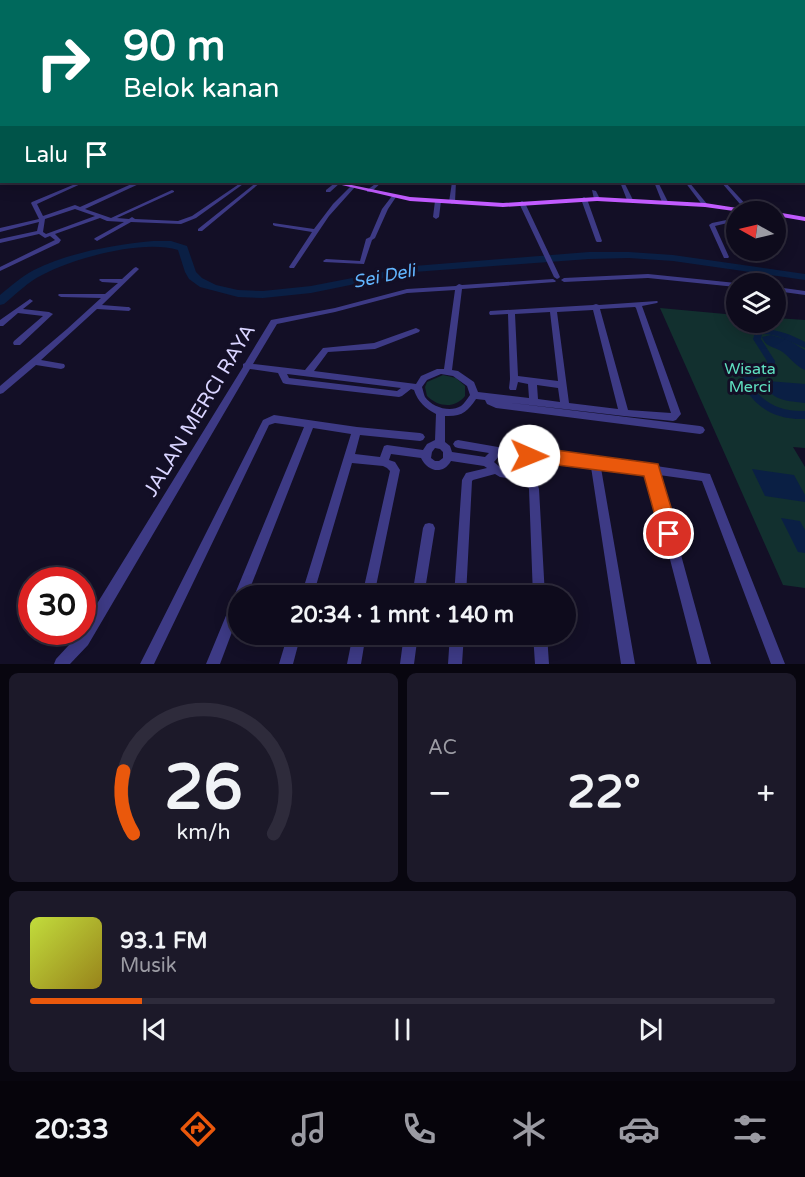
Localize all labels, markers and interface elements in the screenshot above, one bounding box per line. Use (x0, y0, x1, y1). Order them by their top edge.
text: 90 m (123, 21, 225, 72)
icon: right (24, 24, 102, 102)
text: Belok kanan (123, 72, 279, 105)
icon: arrive (80, 138, 113, 171)
text: Lalu (24, 142, 68, 168)
north arrow (726, 201, 786, 261)
map controls (726, 201, 786, 333)
water label: Sei Deli (351, 259, 419, 293)
button: layers (726, 273, 786, 333)
street label: JALAN MERCI RAYA (139, 320, 261, 501)
park label: Wisata Merci (724, 359, 776, 397)
position arrow (497, 424, 561, 488)
pin (643, 508, 694, 559)
icon: arrive (652, 517, 685, 550)
speed limit sign: 30 (18, 567, 96, 645)
text: 20:34 · 1 mnt · 140 m (290, 602, 514, 628)
text: AC (428, 736, 457, 760)
text: 26 (164, 751, 243, 826)
text: 22° (567, 766, 641, 820)
text: − (428, 774, 452, 813)
text: + (756, 774, 775, 813)
text: km/h (177, 820, 230, 846)
text: 93.1 FM (120, 928, 208, 954)
text: Musik (120, 954, 177, 978)
icon: previous (138, 1013, 171, 1046)
icon: pause (386, 1013, 419, 1046)
icon: next (634, 1013, 667, 1046)
icon: directions (177, 1108, 219, 1150)
icon: music (288, 1108, 330, 1150)
icon: phone (398, 1108, 440, 1150)
icon: climate (508, 1108, 550, 1150)
icon: car (618, 1108, 660, 1150)
icon: filters (729, 1108, 771, 1150)
text: 20:33 (34, 1113, 109, 1146)

